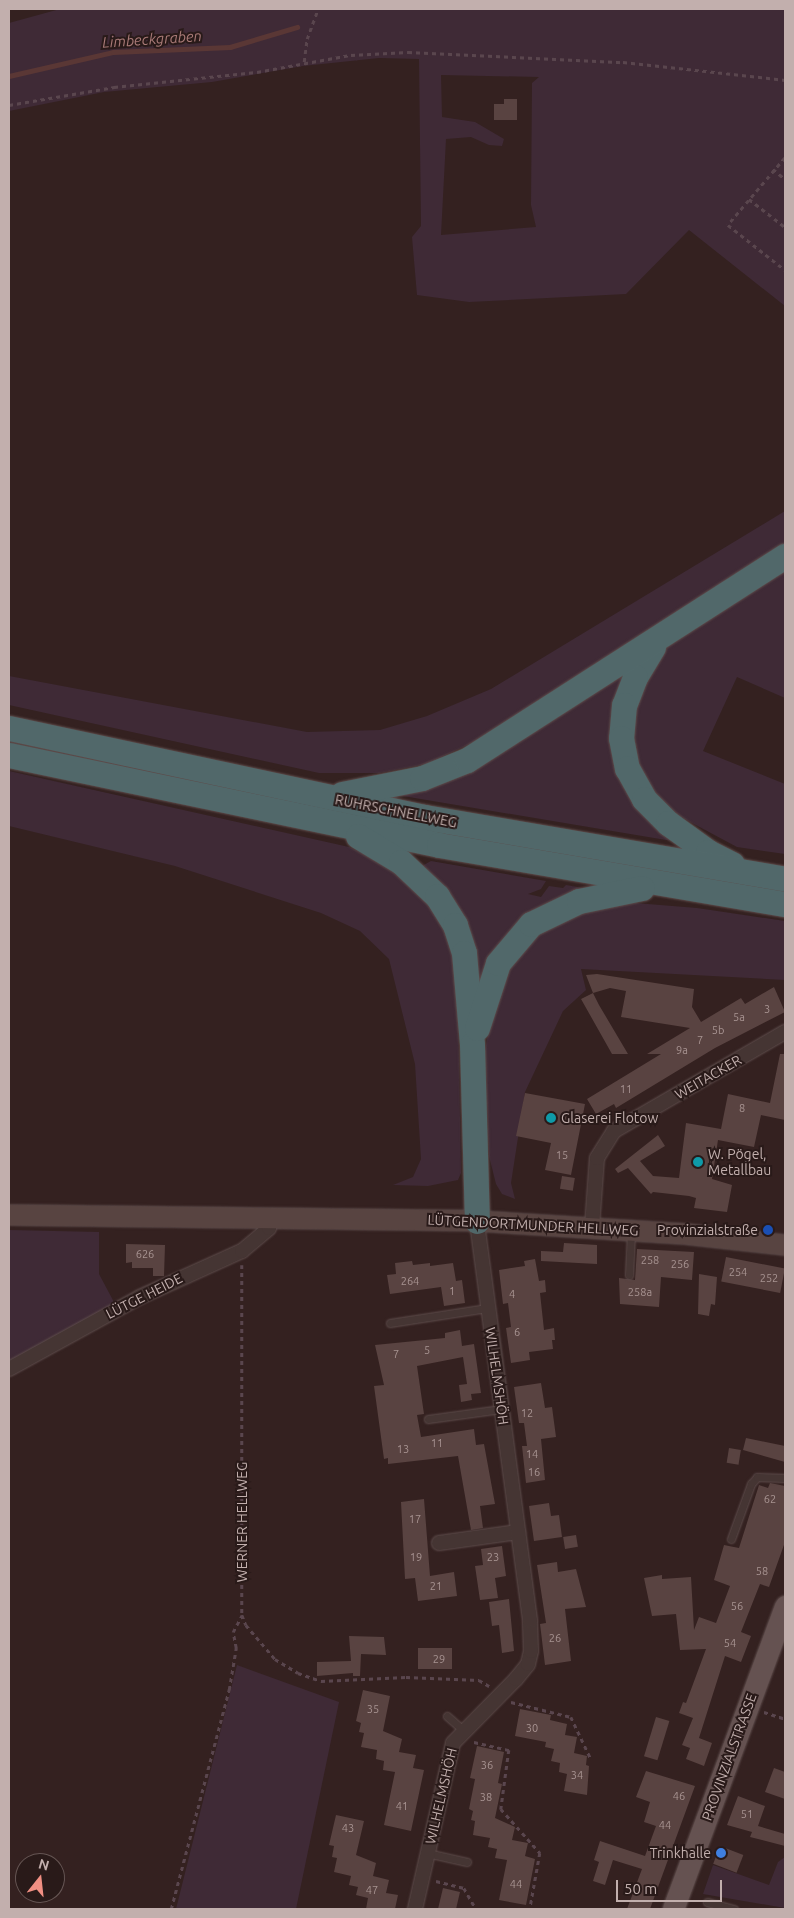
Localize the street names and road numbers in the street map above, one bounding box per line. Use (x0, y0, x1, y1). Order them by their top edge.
street label: RUHRSCHNELLWEG (334, 791, 458, 831)
street label: WEITACKER (672, 1051, 744, 1103)
street label: LÜTGENDORTMUNDER HELLWEG (427, 1211, 639, 1239)
street label: LÜTGE HEIDE (103, 1270, 185, 1322)
street label: WILHELMSHÖH (482, 1326, 512, 1426)
street label: WERNER HELLWEG (234, 1462, 250, 1582)
street label: PROVINZIALSTRASSE (698, 1691, 760, 1823)
street label: WILHELMSHÖH (422, 1746, 460, 1846)

